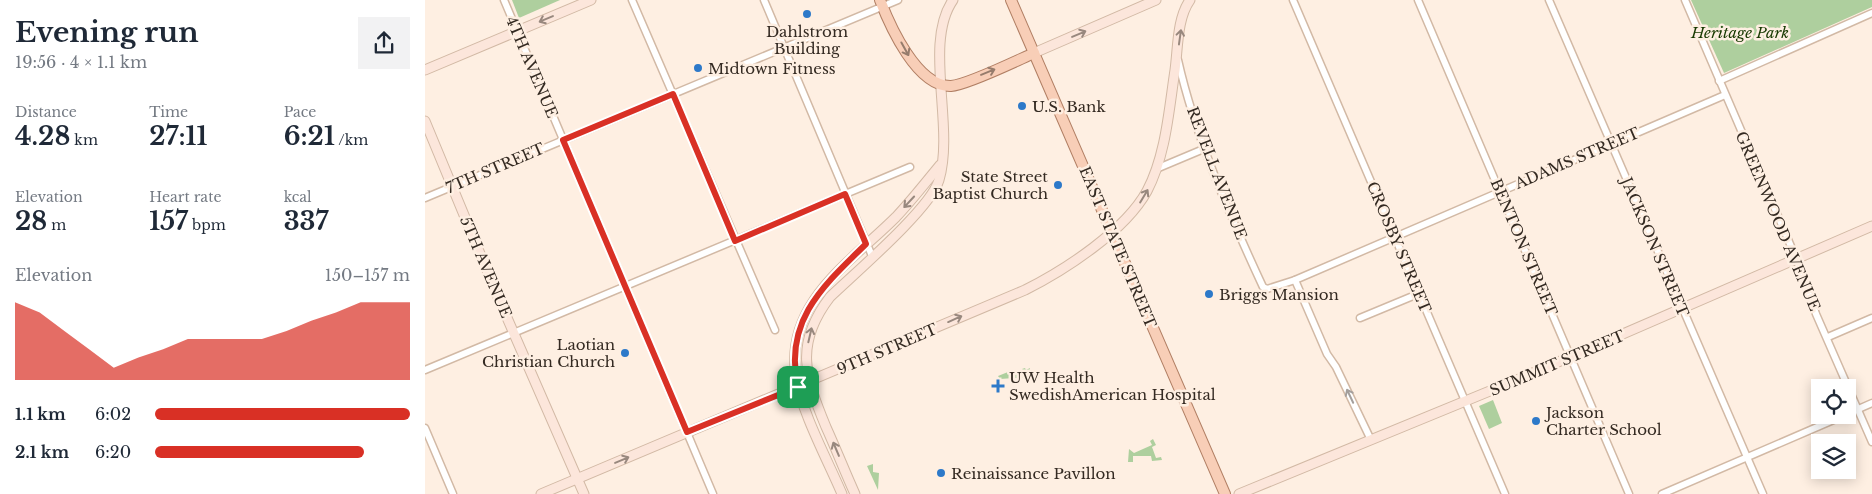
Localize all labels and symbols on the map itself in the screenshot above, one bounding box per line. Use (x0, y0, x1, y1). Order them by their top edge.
marker: Dahlstrom Building (801, 8, 813, 20)
street label: 4TH AVENUE (502, 13, 562, 121)
one-way arrow (539, 15, 554, 24)
place label: Dahlstrom Building (766, 22, 848, 58)
park label: Heritage Park (1690, 23, 1789, 42)
one-way arrow (1071, 28, 1086, 38)
one-way arrow (1175, 30, 1185, 46)
one-way arrow (900, 42, 910, 57)
place label: Midtown Fitness (708, 59, 836, 78)
marker: Midtown Fitness (692, 62, 704, 74)
one-way arrow (980, 67, 995, 76)
place label: U.S. Bank (1032, 97, 1106, 116)
marker: U.S. Bank (1016, 100, 1028, 112)
street label: REVELL AVENUE (1183, 104, 1251, 242)
street label: ADAMS STREET (1511, 123, 1642, 193)
street label: GREENWOOD AVENUE (1732, 128, 1824, 314)
street label: 7TH STREET (443, 139, 547, 197)
street label: EAST STATE STREET (1075, 163, 1161, 331)
place label: State Street Baptist Church (933, 167, 1048, 203)
street label: JACKSON STREET (1616, 173, 1693, 320)
street label: BENTON STREET (1487, 176, 1561, 318)
marker: State Street Baptist Church (1052, 179, 1064, 191)
street label: CROSBY STREET (1363, 179, 1435, 315)
one-way arrow (1139, 189, 1149, 203)
one-way arrow (904, 196, 915, 209)
street label: 5TH AVENUE (456, 213, 516, 321)
place label: Briggs Mansion (1219, 285, 1339, 304)
marker: Briggs Mansion (1203, 288, 1215, 300)
one-way arrow (948, 314, 963, 323)
street label: 9TH STREET (834, 319, 940, 379)
street label: SUMMIT STREET (1487, 326, 1627, 400)
one-way arrow (806, 327, 816, 343)
place label: Laotian Christian Church (482, 335, 615, 371)
marker: Laotian Christian Church (619, 347, 631, 359)
pin (777, 366, 819, 408)
place label: UW Health SwedishAmerican Hospital (1009, 368, 1216, 404)
marker: UW Health SwedishAmerican Hospital (991, 379, 1005, 393)
one-way arrow (1344, 389, 1354, 404)
place label: Jackson Charter School (1544, 403, 1662, 439)
marker: Jackson Charter School (1530, 415, 1542, 427)
one-way arrow (830, 442, 840, 457)
one-way arrow (614, 455, 629, 465)
place label: Reinaissance Pavillon (951, 464, 1116, 483)
marker: Reinaissance Pavillon (935, 467, 947, 479)

